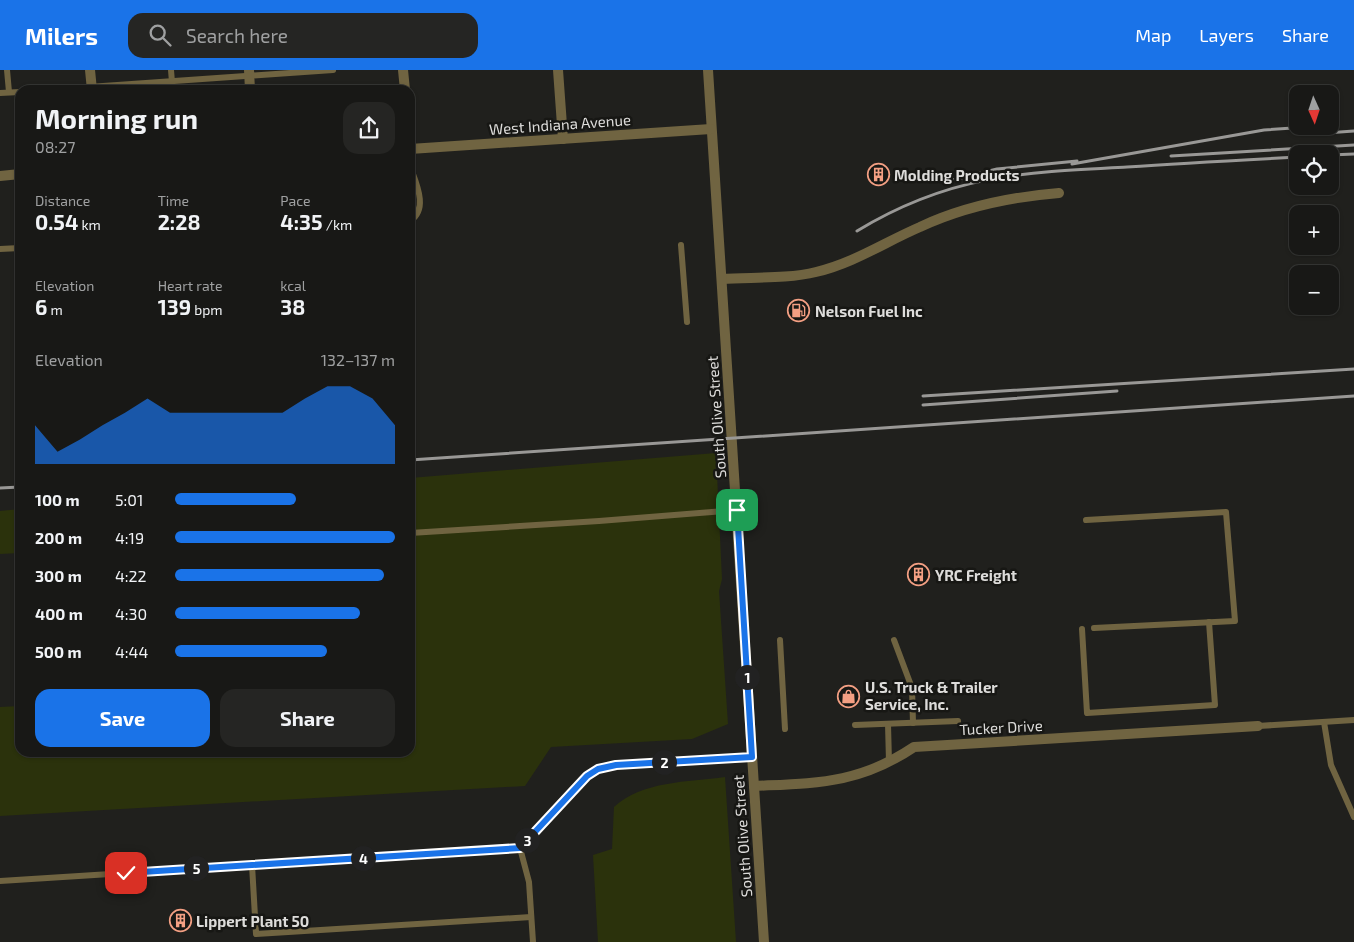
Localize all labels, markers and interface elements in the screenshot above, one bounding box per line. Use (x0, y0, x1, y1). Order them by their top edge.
search box (128, 13, 478, 58)
text: Milers (25, 21, 98, 50)
icon: search (146, 21, 174, 49)
text: Search here (186, 24, 288, 47)
text: Map (1135, 24, 1171, 46)
text: Layers (1199, 24, 1254, 46)
text: Share (1282, 24, 1329, 46)
north arrow (1289, 85, 1339, 135)
map controls (1289, 85, 1339, 315)
text: Morning run (35, 101, 198, 135)
button: share (343, 102, 395, 154)
street label: West Indiana Avenue (488, 110, 632, 138)
text: 08:27 (35, 137, 75, 156)
button: locate (1289, 145, 1339, 195)
building icon: Molding Products (866, 163, 890, 187)
place label: Molding Products (894, 166, 1020, 184)
text: Distance (35, 192, 90, 209)
text: Time (158, 192, 189, 209)
text: Pace (280, 192, 310, 209)
button: + (1289, 205, 1339, 255)
text: 0.54 (35, 209, 78, 234)
text: 2:28 (158, 209, 201, 234)
text: 4:35 (280, 209, 323, 234)
text: km (78, 216, 101, 233)
text: /km (323, 216, 352, 233)
button: − (1289, 265, 1339, 315)
text: Elevation (35, 277, 94, 294)
text: Heart rate (158, 277, 222, 294)
text: kcal (280, 277, 306, 294)
text: 6 (35, 294, 47, 319)
text: 139 (158, 294, 191, 319)
text: 38 (280, 294, 305, 319)
fuel station icon: Nelson Fuel Inc (787, 299, 811, 323)
text: m (47, 301, 63, 318)
text: bpm (191, 301, 223, 318)
place label: Nelson Fuel Inc (815, 302, 923, 320)
text: Elevation (35, 350, 103, 369)
text: 132–137 m (321, 350, 395, 369)
street label: South Olive Street (703, 355, 729, 479)
pin (716, 489, 758, 531)
text: 100 m (35, 490, 80, 509)
text: 5:01 (115, 490, 143, 509)
icon: arrive (723, 496, 751, 524)
text: 200 m (35, 528, 82, 547)
text: 4:19 (115, 528, 144, 547)
building icon: YRC Freight (907, 563, 931, 587)
text: 300 m (35, 566, 82, 585)
text: 4:22 (115, 566, 147, 585)
place label: YRC Freight (935, 566, 1017, 584)
text: 400 m (35, 604, 83, 623)
text: 4:30 (115, 604, 147, 623)
text: 500 m (35, 642, 82, 661)
text: 4:44 (115, 642, 148, 661)
pin: 1 (734, 664, 760, 690)
text: 1 (744, 669, 751, 686)
place label: U.S. Truck & Trailer Service, Inc. (865, 678, 998, 713)
shop icon: U.S. Truck & Trailer Service, Inc. (837, 684, 861, 708)
button: Save (35, 689, 210, 747)
button: Share (220, 689, 395, 747)
street label: Tucker Drive (959, 716, 1043, 738)
pin: 2 (652, 750, 676, 774)
text: 2 (660, 754, 669, 771)
street label: South Olive Street (729, 774, 755, 898)
pin: 3 (514, 828, 540, 852)
text: 3 (524, 832, 531, 849)
pin: 4 (350, 846, 376, 870)
text: 4 (359, 850, 368, 867)
pin (105, 852, 147, 894)
pin: 5 (184, 856, 208, 880)
icon: check (112, 859, 140, 887)
text: 5 (193, 860, 200, 877)
building icon: Lippert Plant 50 (168, 909, 192, 933)
place label: Lippert Plant 50 (196, 912, 309, 930)

